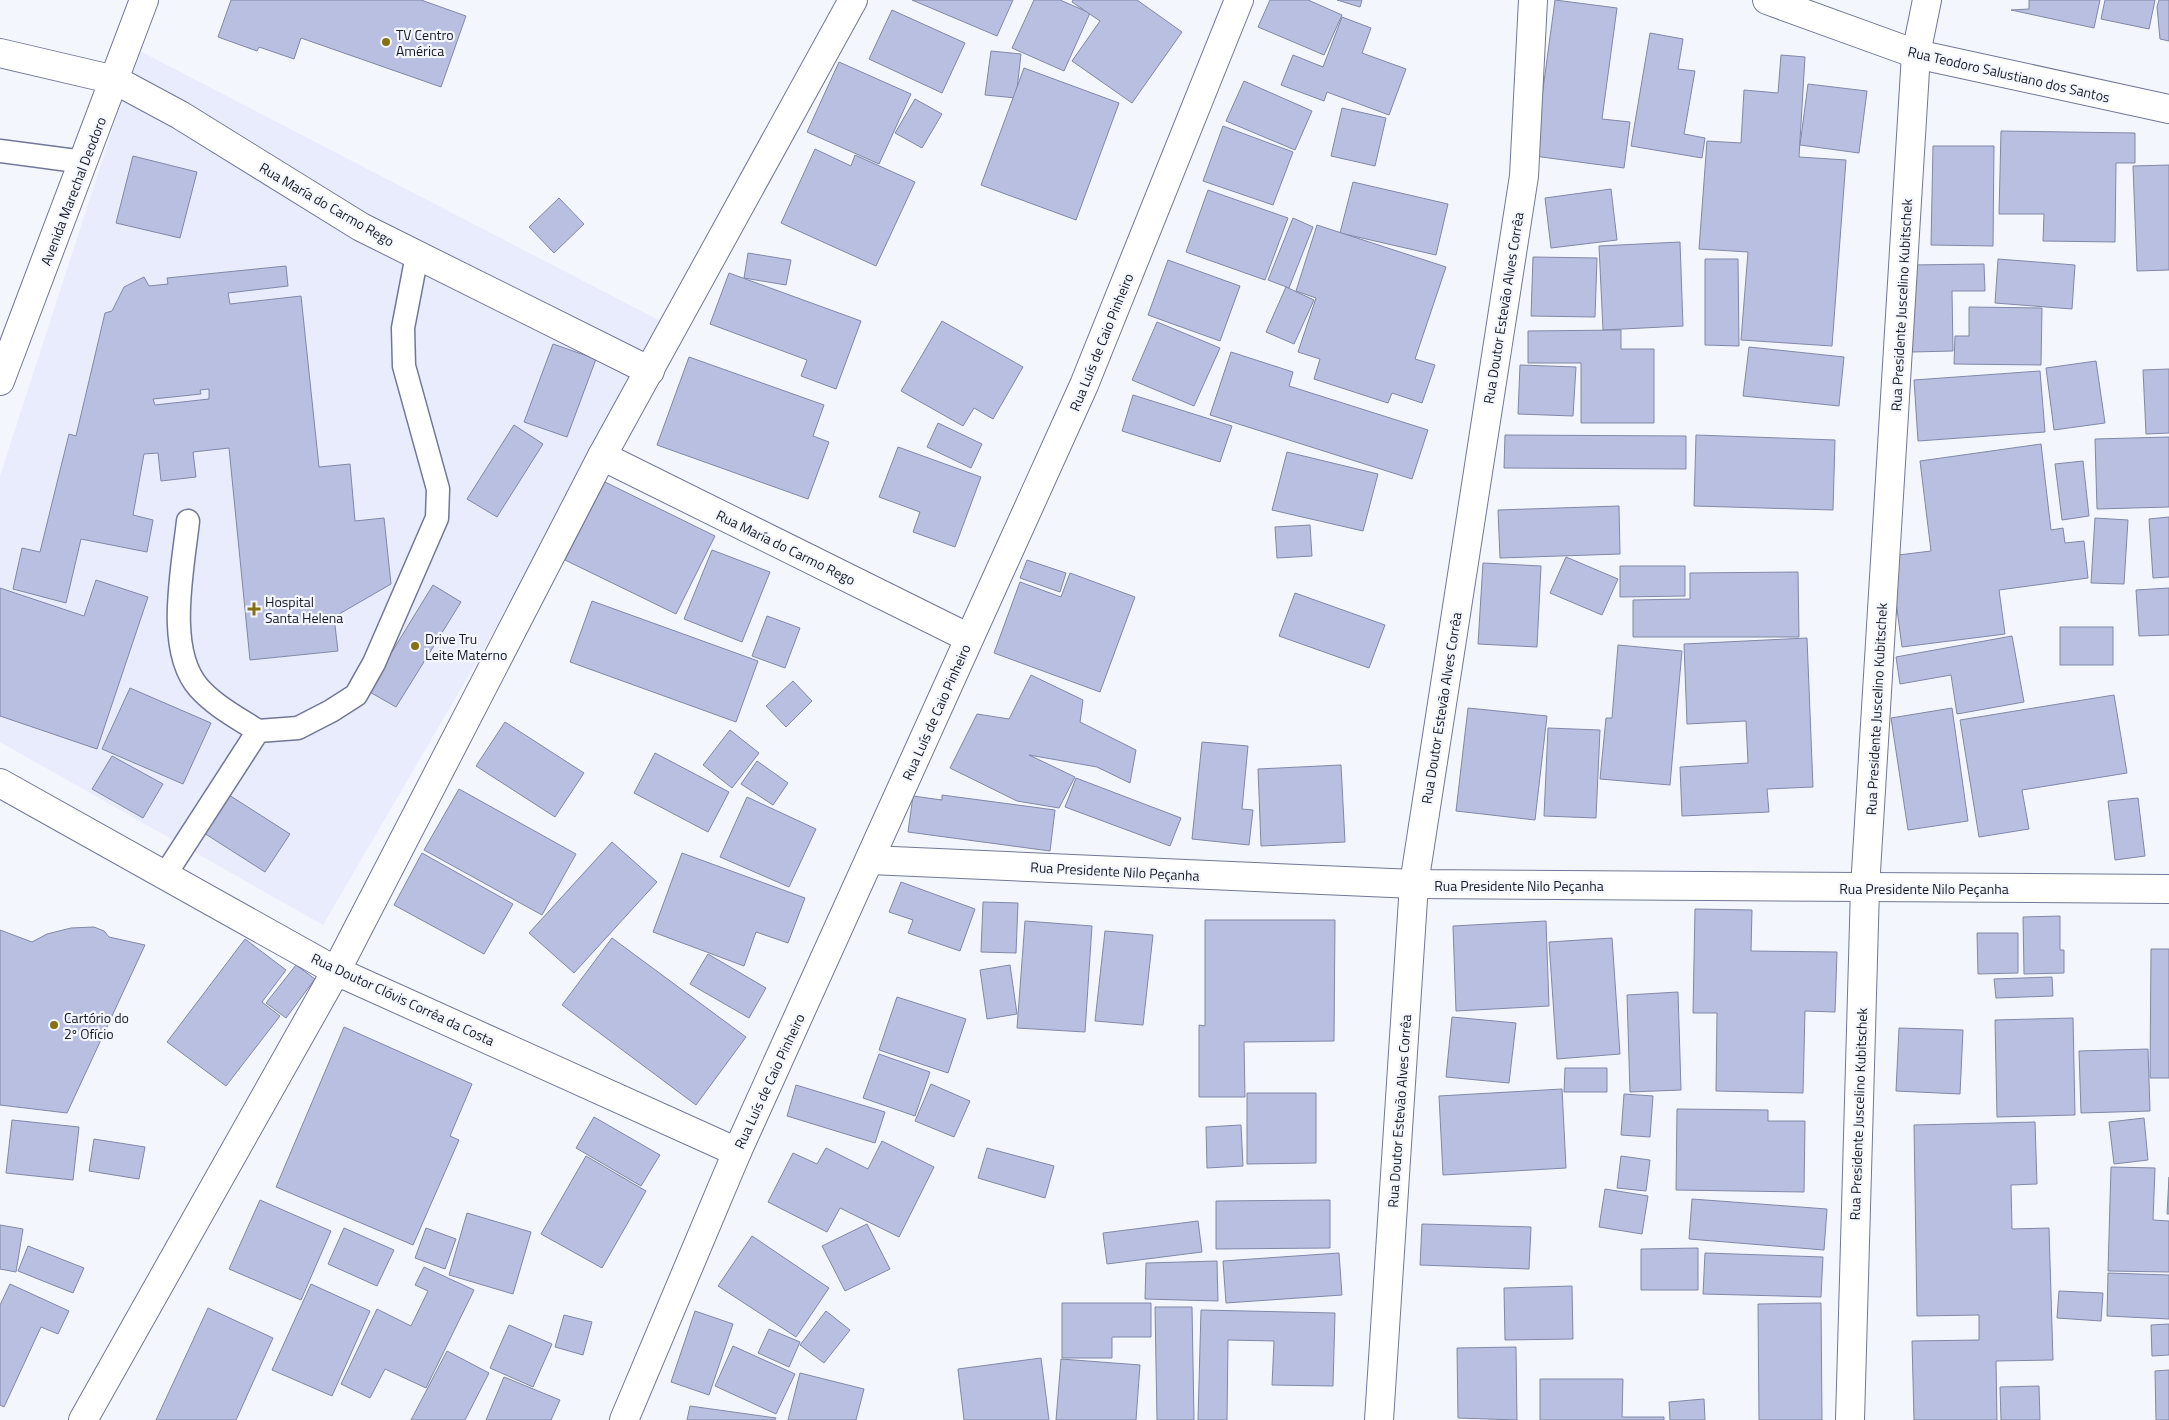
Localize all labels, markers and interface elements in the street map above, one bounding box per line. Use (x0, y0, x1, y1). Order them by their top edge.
place label: TV Centro América (396, 24, 454, 61)
marker: TV Centro América (380, 36, 392, 48)
street label: Rua Teodoro Salustiano dos Santos (1906, 41, 2112, 107)
street label: Avenida Marechal Deodoro (35, 114, 111, 268)
street label: Rua María do Carmo Rego (256, 157, 398, 251)
street label: Rua Presidente Juscelino Kubitschek (1885, 198, 1917, 412)
street label: Rua Doutor Estevão Alves Corrêa (1477, 211, 1529, 405)
street label: Rua Luís de Caio Pinheiro (1064, 270, 1138, 414)
street label: Rua María do Carmo Rego (713, 504, 859, 590)
place label: Hospital Santa Helena (265, 591, 343, 628)
marker: Hospital Santa Helena (247, 602, 261, 616)
street label: Rua Presidente Juscelino Kubitschek (1860, 602, 1892, 816)
street label: Rua Doutor Estevão Alves Corrêa (1415, 611, 1467, 805)
place label: Drive Tru Leite Materno (425, 628, 507, 665)
marker: Drive Tru Leite Materno (409, 640, 421, 652)
street label: Rua Luís de Caio Pinheiro (896, 640, 976, 784)
street label: Rua Presidente Nilo Peçanha (1030, 856, 1200, 886)
street label: Rua Presidente Nilo Peçanha (1434, 875, 1604, 896)
street label: Rua Presidente Nilo Peçanha (1839, 878, 2009, 899)
street label: Rua Doutor Clóvis Corrêa da Costa (308, 947, 498, 1051)
place label: Cartório do 2º Ofício (64, 1007, 129, 1044)
street label: Rua Presidente Juscelino Kubitschek (1844, 1007, 1872, 1221)
street label: Rua Luís de Caio Pinheiro (728, 1010, 810, 1152)
street label: Rua Doutor Estevão Alves Corrêa (1382, 1014, 1416, 1208)
marker: Cartório do 2º Ofício (48, 1019, 60, 1031)

